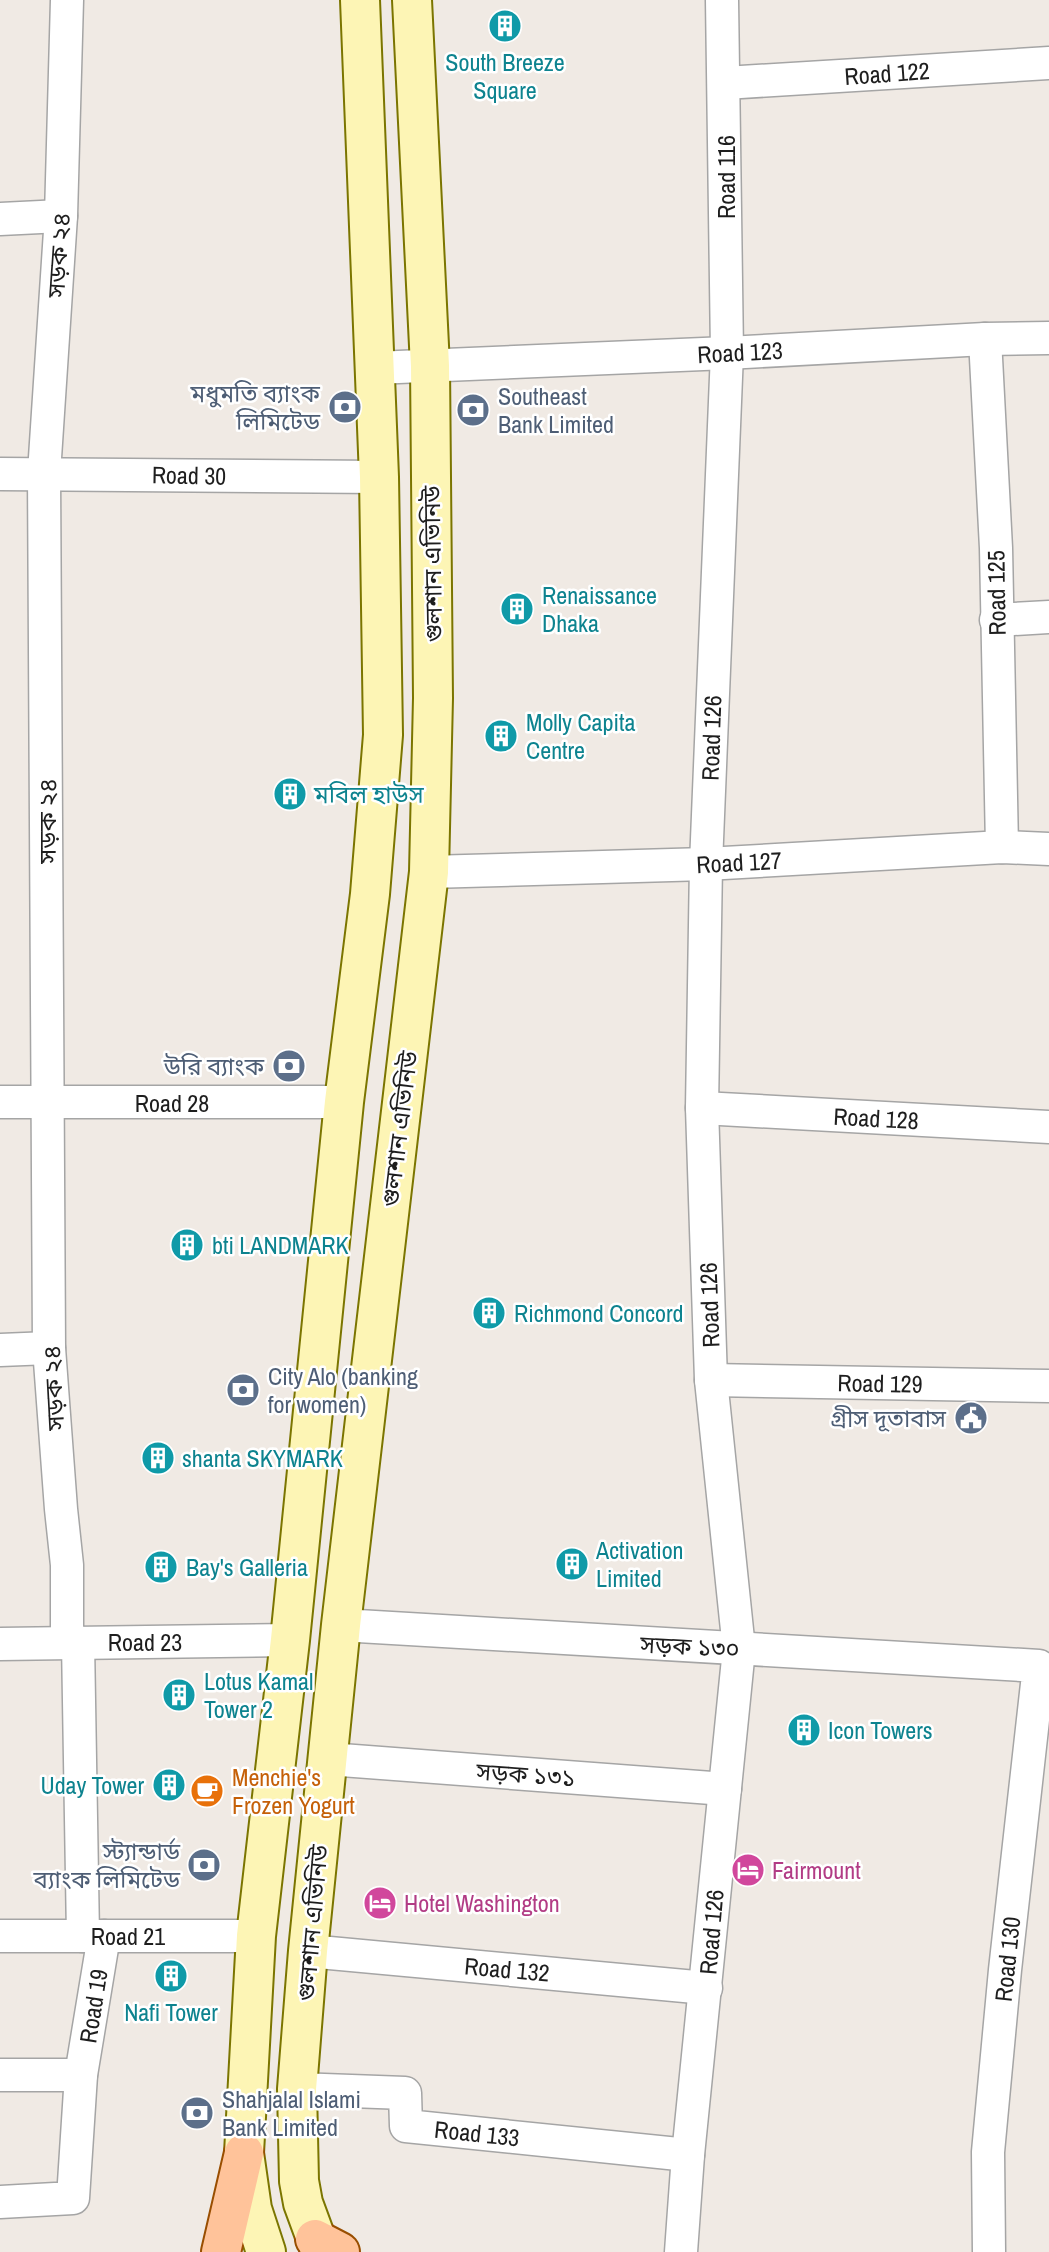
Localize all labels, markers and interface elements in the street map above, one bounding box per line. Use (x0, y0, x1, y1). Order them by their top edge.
building icon: South Breeze Square (486, 7, 524, 45)
place label: South Breeze Square (445, 46, 565, 106)
street label: Road 122 (843, 54, 931, 92)
street label: Road 116 (710, 135, 742, 219)
street label: সড়ক ২৪ (39, 211, 77, 300)
street label: Road 123 (697, 334, 783, 370)
place label: মধুমতি ব্যাংক লিমিটেড (189, 377, 321, 437)
place label: Southeast Bank Limited (498, 380, 614, 440)
bank icon: মধুমতি ব্যাংক লিমিটেড (326, 388, 364, 426)
bank icon: Southeast Bank Limited (454, 391, 492, 429)
street label: Road 30 (152, 458, 226, 492)
street label: গুলশান এভিনিউ (415, 484, 449, 643)
street label: Road 125 (979, 550, 1013, 636)
place label: Renaissance Dhaka (542, 579, 657, 639)
building icon: Renaissance Dhaka (498, 590, 536, 628)
street label: Road 126 (694, 695, 728, 781)
place label: Molly Capita Centre (526, 706, 635, 766)
building icon: Molly Capita Centre (482, 717, 520, 755)
building icon: মবিল হাউস (271, 775, 309, 813)
street label: সড়ক ২৪ (31, 778, 63, 865)
place label: মবিল হাউস (313, 778, 425, 810)
street label: Road 127 (696, 844, 782, 880)
bank icon: উরি ব্যাংক (270, 1047, 308, 1085)
street label: গুলশান এভিনিউ (374, 1048, 425, 1209)
place label: উরি ব্যাংক (163, 1050, 265, 1082)
street label: Road 28 (135, 1087, 209, 1119)
street label: Road 128 (833, 1100, 919, 1136)
building icon: bti LANDMARK (168, 1226, 206, 1264)
place label: bti LANDMARK (212, 1229, 349, 1261)
street label: Road 126 (692, 1262, 726, 1348)
building icon: Richmond Concord (470, 1294, 508, 1332)
place label: Richmond Concord (514, 1297, 684, 1329)
street label: সড়ক ২৪ (35, 1345, 71, 1432)
place label: City Alo (banking for women) (268, 1360, 418, 1420)
street label: Road 129 (837, 1366, 923, 1400)
bank icon: City Alo (banking for women) (224, 1371, 262, 1409)
public building icon: গ্রীস দূতাবাস (952, 1399, 990, 1437)
place label: গ্রীস দূতাবাস (830, 1402, 947, 1434)
building icon: shanta SKYMARK (139, 1439, 177, 1477)
place label: shanta SKYMARK (182, 1442, 343, 1474)
place label: Activation Limited (595, 1534, 684, 1594)
building icon: Activation Limited (553, 1545, 591, 1583)
building icon: Bay's Galleria (142, 1548, 180, 1586)
place label: Bay's Galleria (186, 1551, 308, 1583)
street label: Road 23 (108, 1626, 182, 1658)
street label: সড়ক ১৩০ (638, 1627, 741, 1665)
place label: Lotus Kamal Tower 2 (204, 1665, 313, 1725)
building icon: Lotus Kamal Tower 2 (160, 1676, 198, 1714)
building icon: Icon Towers (785, 1711, 823, 1749)
place label: Icon Towers (828, 1714, 933, 1746)
street label: সড়ক ১৩১ (474, 1754, 577, 1793)
place label: Menchie's Frozen Yogurt (232, 1761, 355, 1821)
building icon: Uday Tower (150, 1766, 188, 1804)
place label: Uday Tower (40, 1769, 144, 1801)
cafe icon: Menchie's Frozen Yogurt (188, 1772, 226, 1810)
place label: স্ট্যান্ডার্ড ব্যাংক লিমিটেড (33, 1835, 181, 1895)
street label: গুলশান এভিনিউ (289, 1842, 335, 2003)
bank icon: স্ট্যান্ডার্ড ব্যাংক লিমিটেড (185, 1846, 223, 1884)
hotel icon: Fairmount (729, 1851, 767, 1889)
place label: Fairmount (772, 1854, 861, 1886)
hotel icon: Hotel Washington (361, 1884, 399, 1922)
place label: Hotel Washington (404, 1887, 560, 1919)
street label: Road 126 (691, 1888, 731, 1976)
street label: Road 130 (987, 1915, 1027, 2003)
street label: Road 21 (91, 1920, 165, 1952)
street label: Road 132 (463, 1949, 551, 1989)
building icon: Nafi Tower (152, 1957, 190, 1995)
street label: Road 19 (71, 1967, 115, 2045)
place label: Nafi Tower (124, 1996, 218, 2028)
place label: Shahjalal Islami Bank Limited (222, 2083, 361, 2143)
bank icon: Shahjalal Islami Bank Limited (178, 2094, 216, 2132)
street label: Road 133 (433, 2113, 521, 2153)

